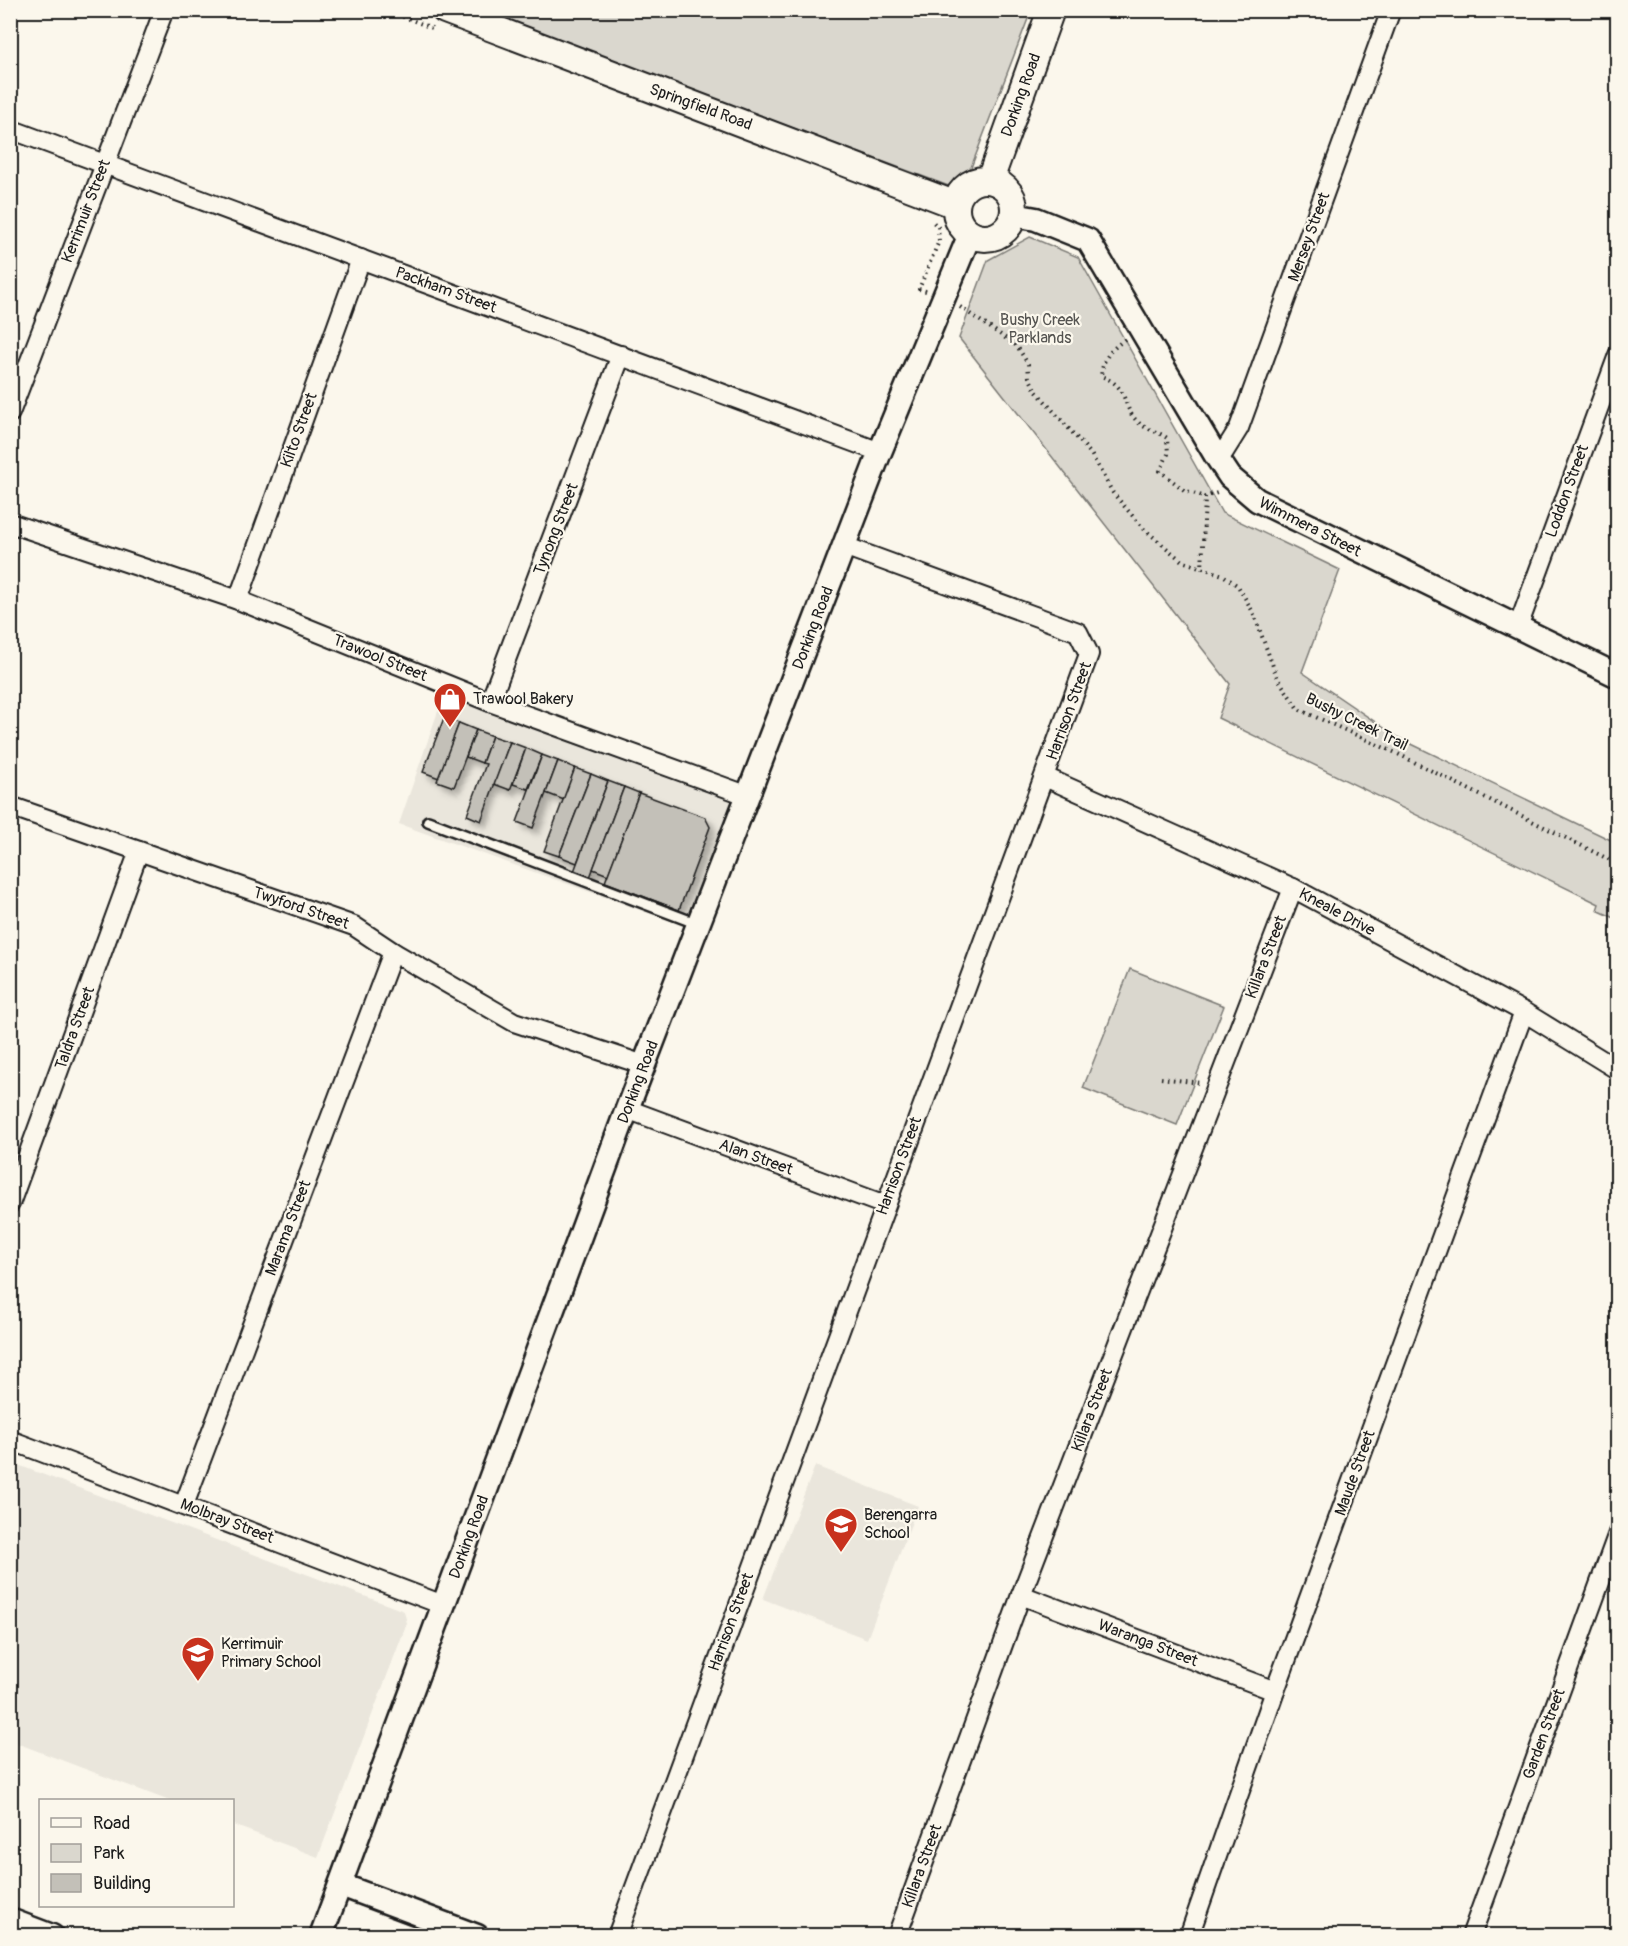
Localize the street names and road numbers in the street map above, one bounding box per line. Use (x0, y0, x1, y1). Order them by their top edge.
street label: Dorking Road (997, 51, 1045, 139)
street label: Springfield Road (647, 79, 755, 135)
street label: Kerrimuir Street (57, 156, 115, 266)
street label: Mersey Street (1284, 189, 1335, 285)
street label: Packham Street (393, 262, 500, 318)
street label: Kilto Street (276, 389, 322, 470)
street label: Loddon Street (1541, 441, 1593, 540)
street label: Tynong Street (529, 480, 583, 578)
street label: Wimmera Street (1255, 493, 1365, 562)
street label: Dorking Road (788, 584, 838, 672)
street label: Trawool Street (330, 630, 431, 686)
street label: Harrison Street (1042, 659, 1096, 763)
street label: Bushy Creek Trail (1303, 689, 1411, 755)
street label: Twyford Street (250, 882, 352, 934)
street label: Kneale Drive (1295, 884, 1379, 940)
street label: Killara Street (1241, 912, 1291, 1001)
street label: Taldra Street (51, 983, 99, 1072)
street label: Dorking Road (613, 1038, 663, 1126)
street label: Harrison Street (872, 1114, 926, 1218)
street label: Alan Street (716, 1134, 796, 1180)
street label: Marama Street (261, 1177, 316, 1279)
street label: Killara Street (1067, 1365, 1117, 1454)
street label: Maude Street (1330, 1427, 1380, 1518)
street label: Dorking Road (445, 1493, 493, 1581)
street label: Molbray Street (177, 1494, 277, 1548)
street label: Harrison Street (704, 1570, 758, 1674)
street label: Waranga Street (1095, 1615, 1201, 1671)
street label: Garden Street (1518, 1685, 1570, 1782)
street label: Killara Street (898, 1821, 947, 1911)

